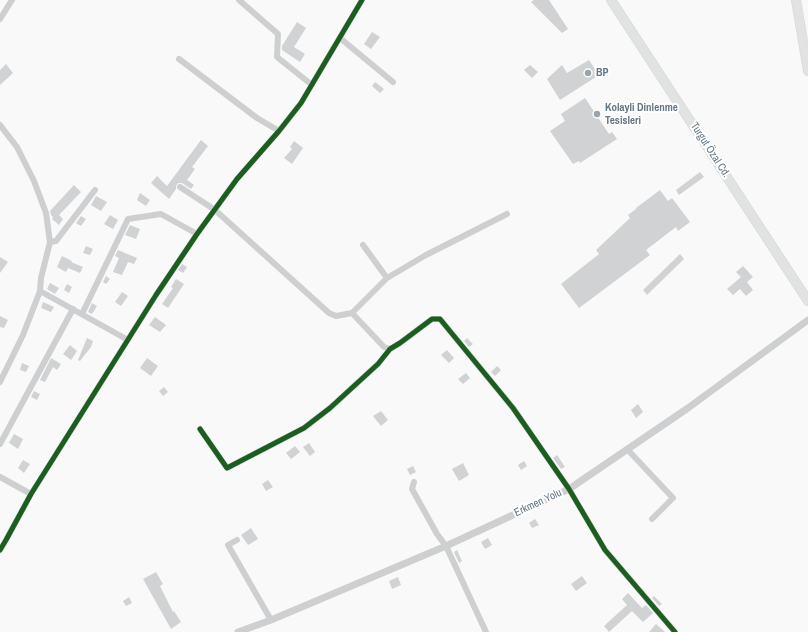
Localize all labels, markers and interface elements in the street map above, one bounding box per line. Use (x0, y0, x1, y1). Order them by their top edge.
place label: BP (596, 66, 609, 80)
marker: BP (583, 68, 593, 78)
place label: Kolayli Dinlenme Tesisleri (605, 101, 678, 127)
marker: Kolayli Dinlenme Tesisleri (592, 109, 602, 119)
street label: Turgut Özal Cd. (687, 120, 733, 180)
street label: Erkmen Yolu (512, 486, 564, 520)

